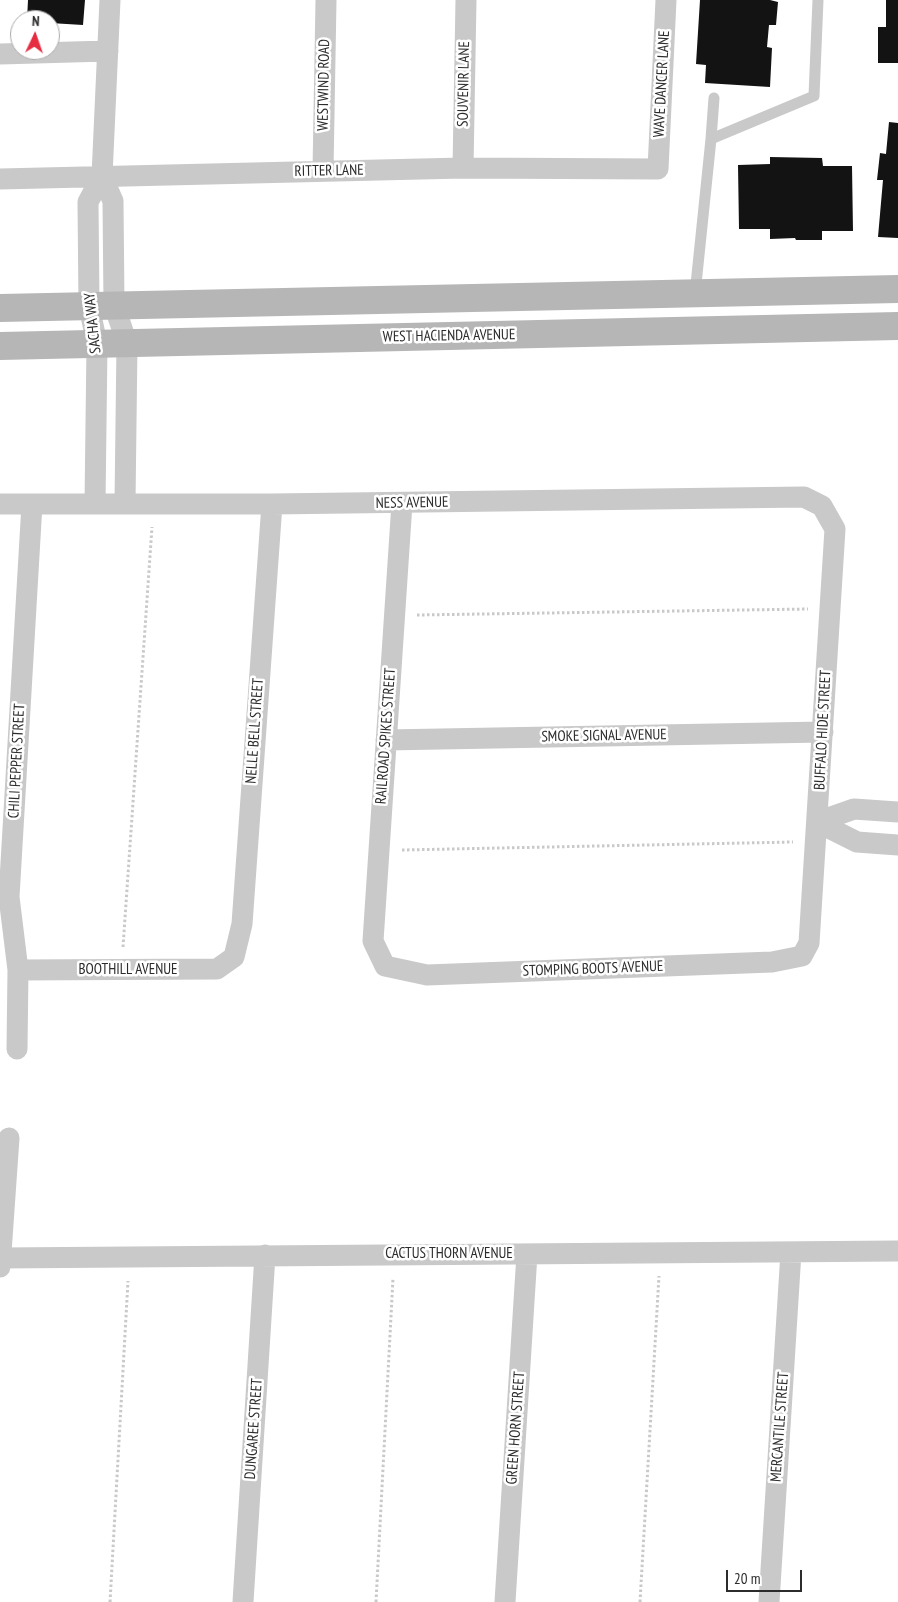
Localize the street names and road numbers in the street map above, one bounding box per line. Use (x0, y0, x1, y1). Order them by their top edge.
street label: WAVE DANCER LANE (650, 30, 674, 138)
street label: WESTWIND ROAD (314, 39, 334, 131)
street label: SOUVENIR LANE (454, 41, 474, 127)
street label: RITTER LANE (294, 161, 364, 181)
street label: SACHA WAY (81, 292, 105, 354)
street label: WEST HACIENDA AVENUE (383, 326, 515, 346)
street label: NESS AVENUE (375, 493, 449, 513)
street label: RAILROAD SPIKES STREET (372, 667, 400, 805)
street label: BUFFALO HIDE STREET (811, 670, 835, 790)
street label: NELLE BELL STREET (242, 678, 268, 784)
street label: CHILI PEPPER STREET (5, 703, 29, 819)
street label: SMOKE SIGNAL AVENUE (541, 726, 667, 746)
street label: STOMPING BOOTS AVENUE (522, 958, 664, 980)
street label: BOOTHILL AVENUE (78, 961, 178, 979)
street label: CACTUS THORN AVENUE (385, 1245, 513, 1263)
street label: GREEN HORN STREET (503, 1371, 529, 1485)
street label: MERCANTILE STREET (767, 1371, 793, 1483)
street label: DUNGAREE STREET (241, 1378, 267, 1480)

